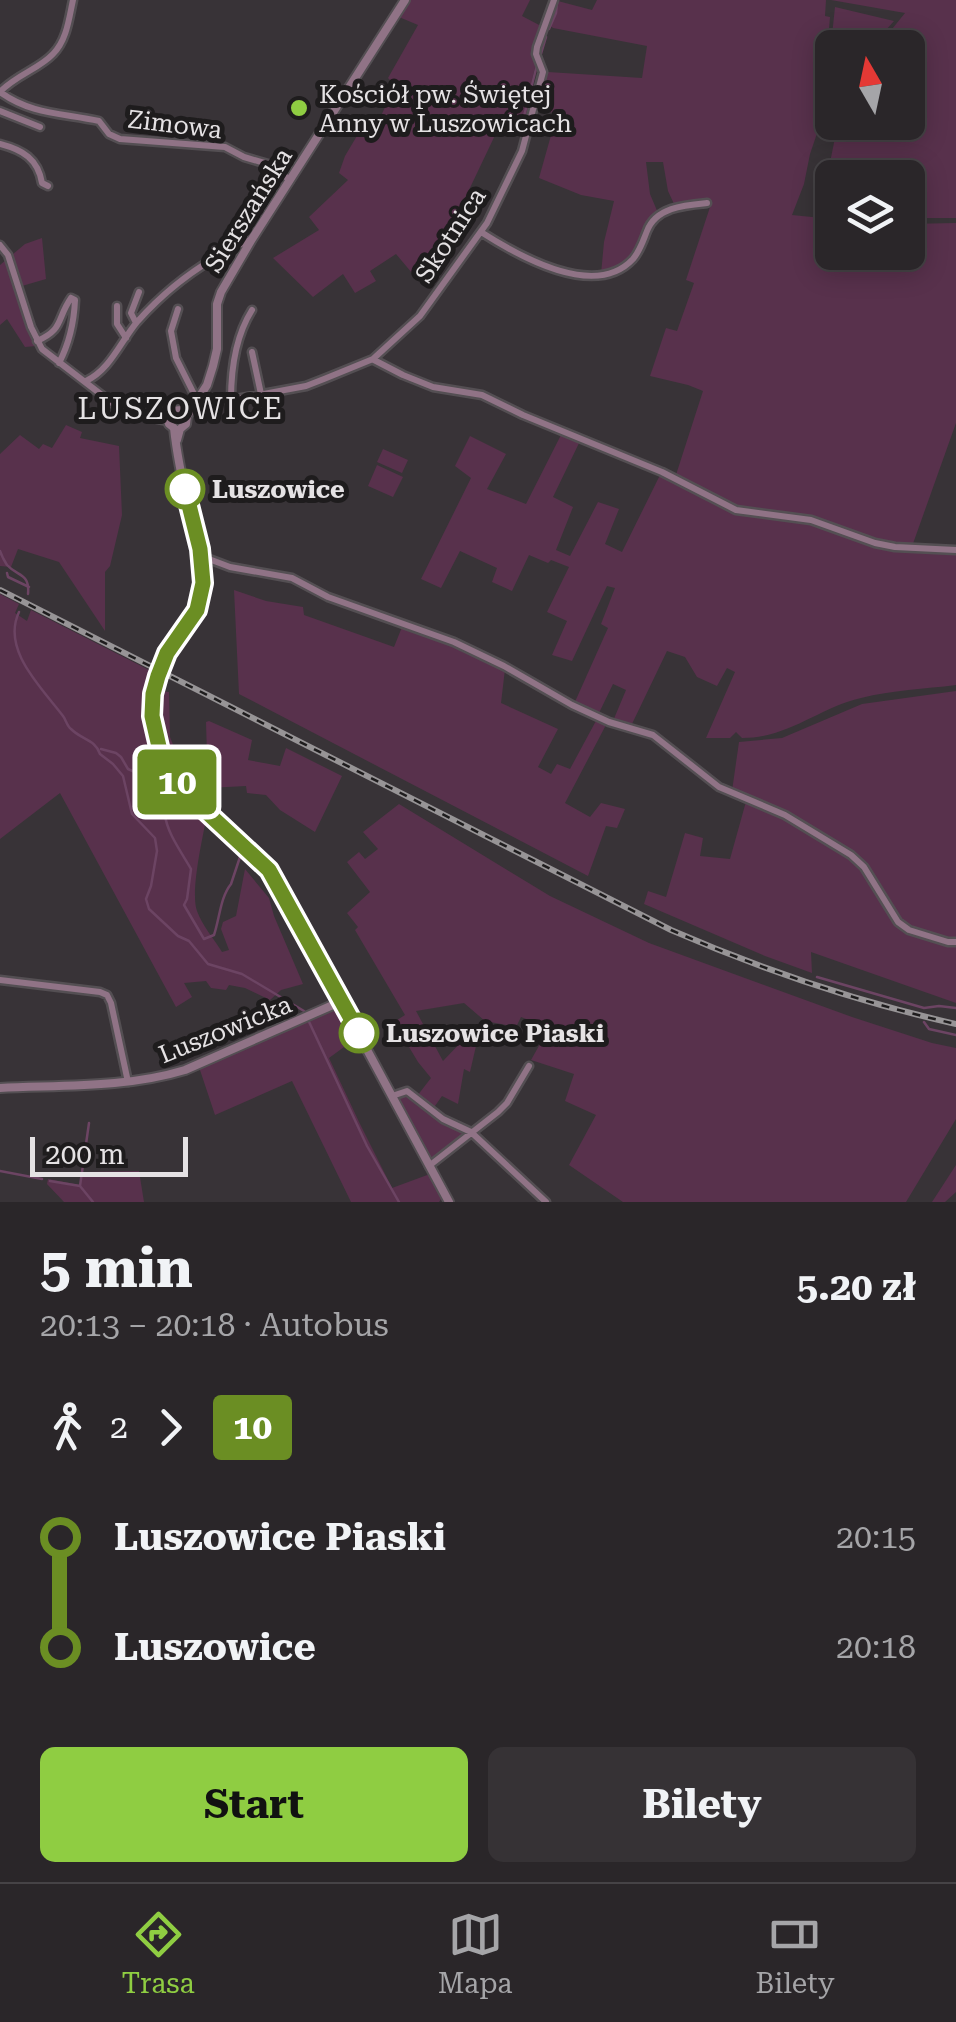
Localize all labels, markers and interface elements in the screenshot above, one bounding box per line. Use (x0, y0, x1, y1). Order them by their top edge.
north arrow (815, 30, 925, 140)
map controls (815, 30, 925, 270)
place label: Kościół pw. Świętej Anny w Luszowicach (319, 80, 572, 138)
marker: Kościół pw. Świętej Anny w Luszowicach (288, 97, 310, 119)
street label: Zimowa (126, 104, 224, 145)
street label: Sierszańska (199, 142, 298, 278)
button: layers (815, 160, 925, 270)
street label: Skotnica (409, 182, 492, 288)
district label: LUSZOWICE (77, 391, 285, 426)
marker: Luszowice (166, 470, 204, 508)
place label: Luszowice (212, 475, 345, 504)
line badge: 10 (132, 750, 222, 814)
text: 10 (157, 762, 197, 803)
street label: Luszowicka (155, 990, 296, 1069)
marker: Luszowice Piaski (340, 1014, 378, 1052)
place label: Luszowice Piaski (386, 1019, 604, 1048)
scale bar (30, 1132, 188, 1176)
text: 200 m (45, 1138, 125, 1171)
text: 5 min (40, 1236, 193, 1300)
text: 5.20 zł (797, 1265, 916, 1309)
text: 20:13 – 20:18 · Autobus (40, 1306, 389, 1344)
icon: walk (40, 1400, 95, 1455)
icon: forward (143, 1400, 198, 1455)
text: 10 (233, 1407, 272, 1448)
text: 2 (110, 1408, 128, 1446)
text: Luszowice Piaski (114, 1515, 446, 1559)
text: 20:15 (836, 1518, 916, 1556)
text: Luszowice (114, 1625, 316, 1669)
text: 20:18 (836, 1628, 916, 1666)
button: Start (40, 1747, 468, 1862)
button: Bilety (488, 1747, 916, 1862)
tab: Trasa (122, 1907, 195, 2000)
tab: Mapa (438, 1907, 513, 2000)
tab: Bilety (756, 1907, 834, 2000)

